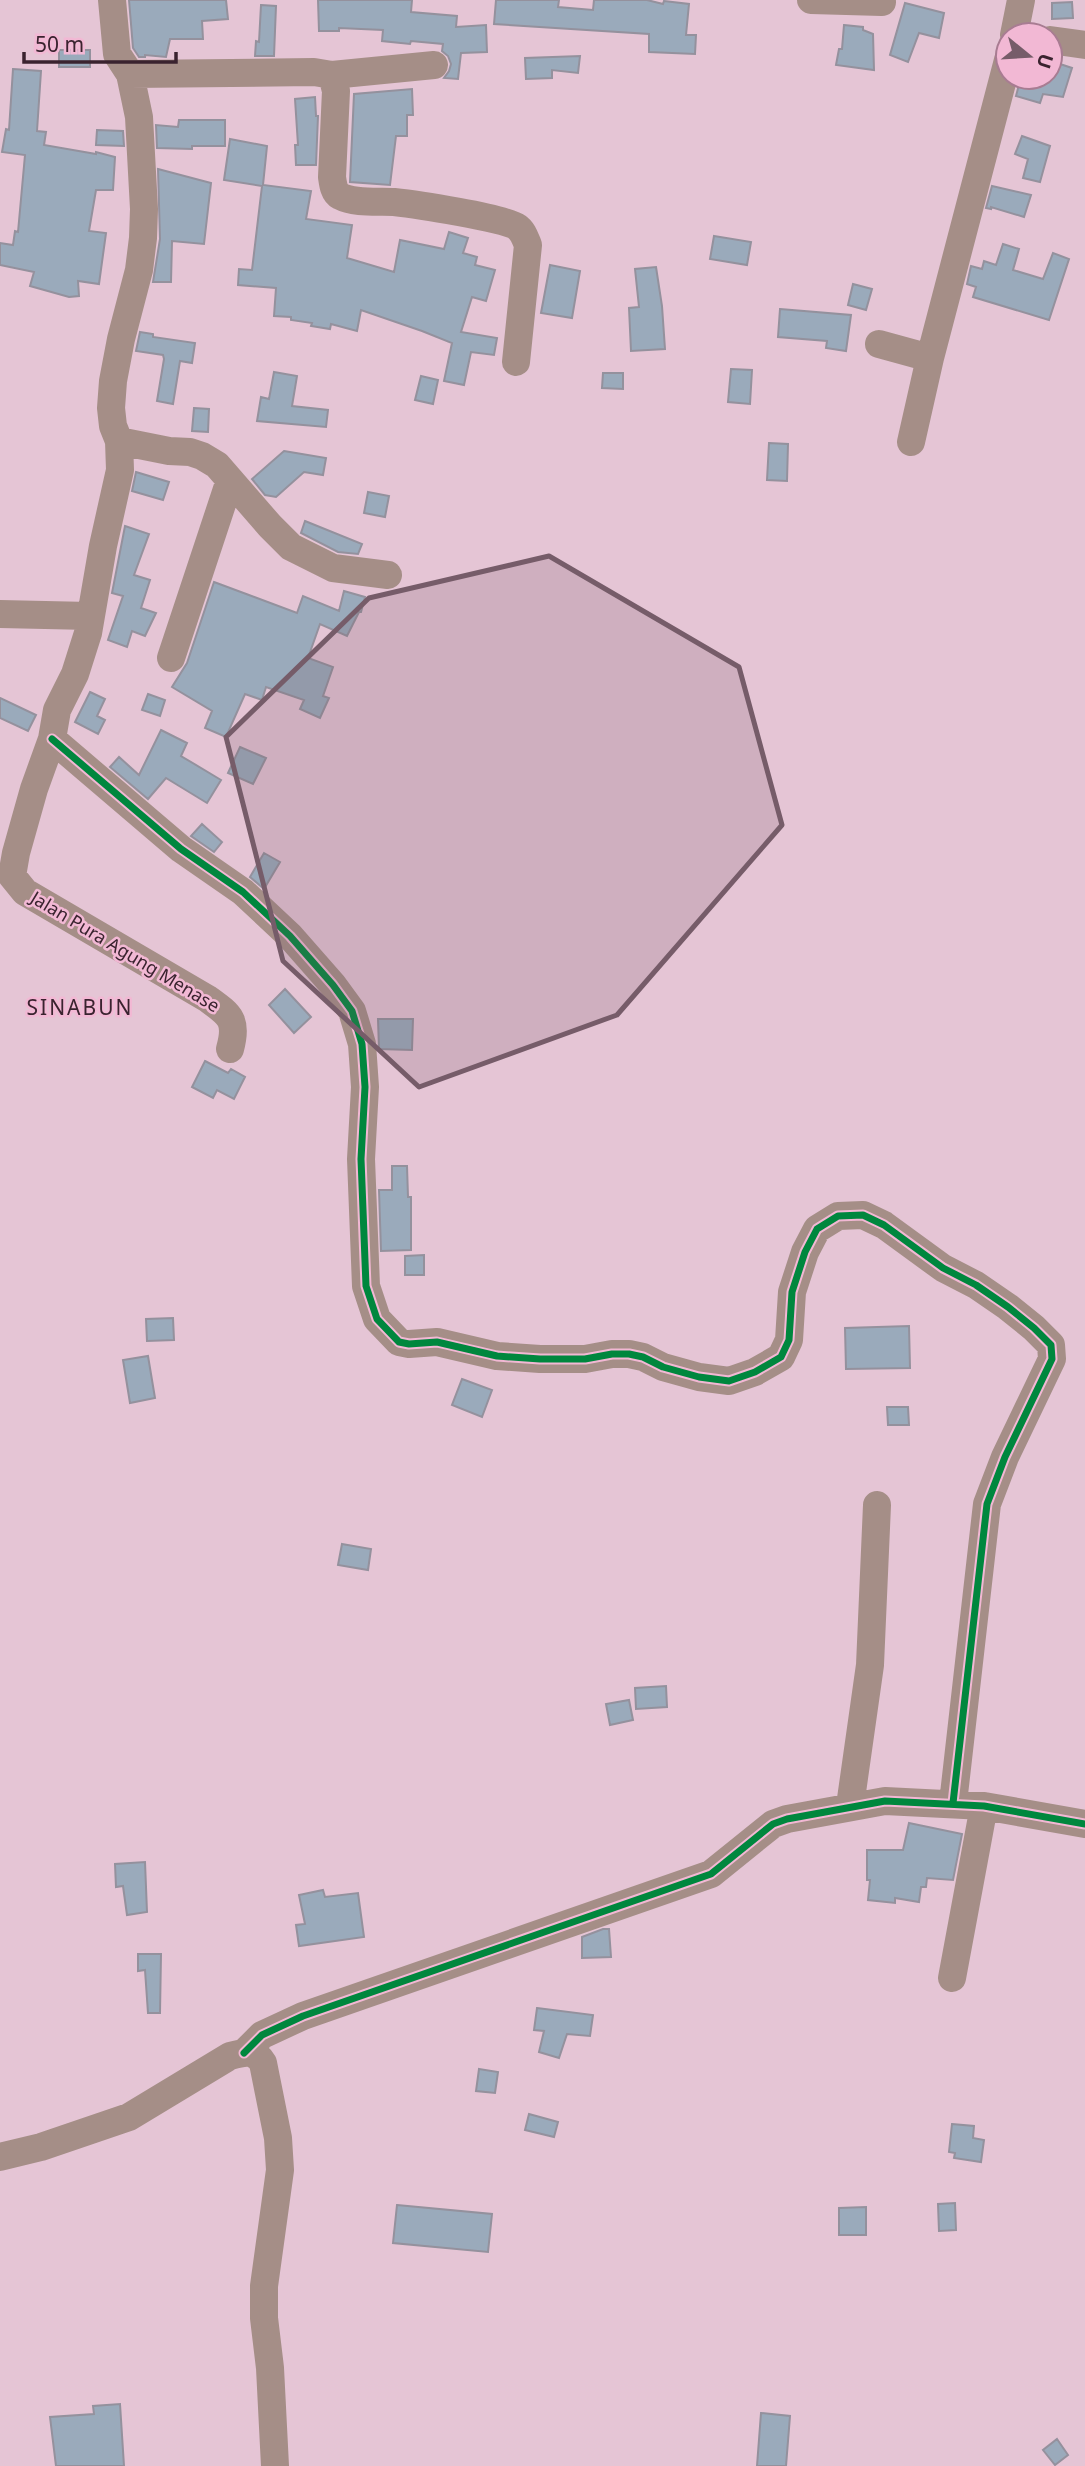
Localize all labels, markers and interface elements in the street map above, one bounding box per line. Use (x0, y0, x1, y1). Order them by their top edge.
scale bar (24, 21, 177, 65)
north arrow (994, 21, 1064, 91)
text: 50 m (35, 30, 84, 58)
text: U (1031, 50, 1060, 72)
street label: Jalan Pura Agung Menase (25, 884, 224, 1017)
district label: SINABUN (27, 993, 134, 1021)

